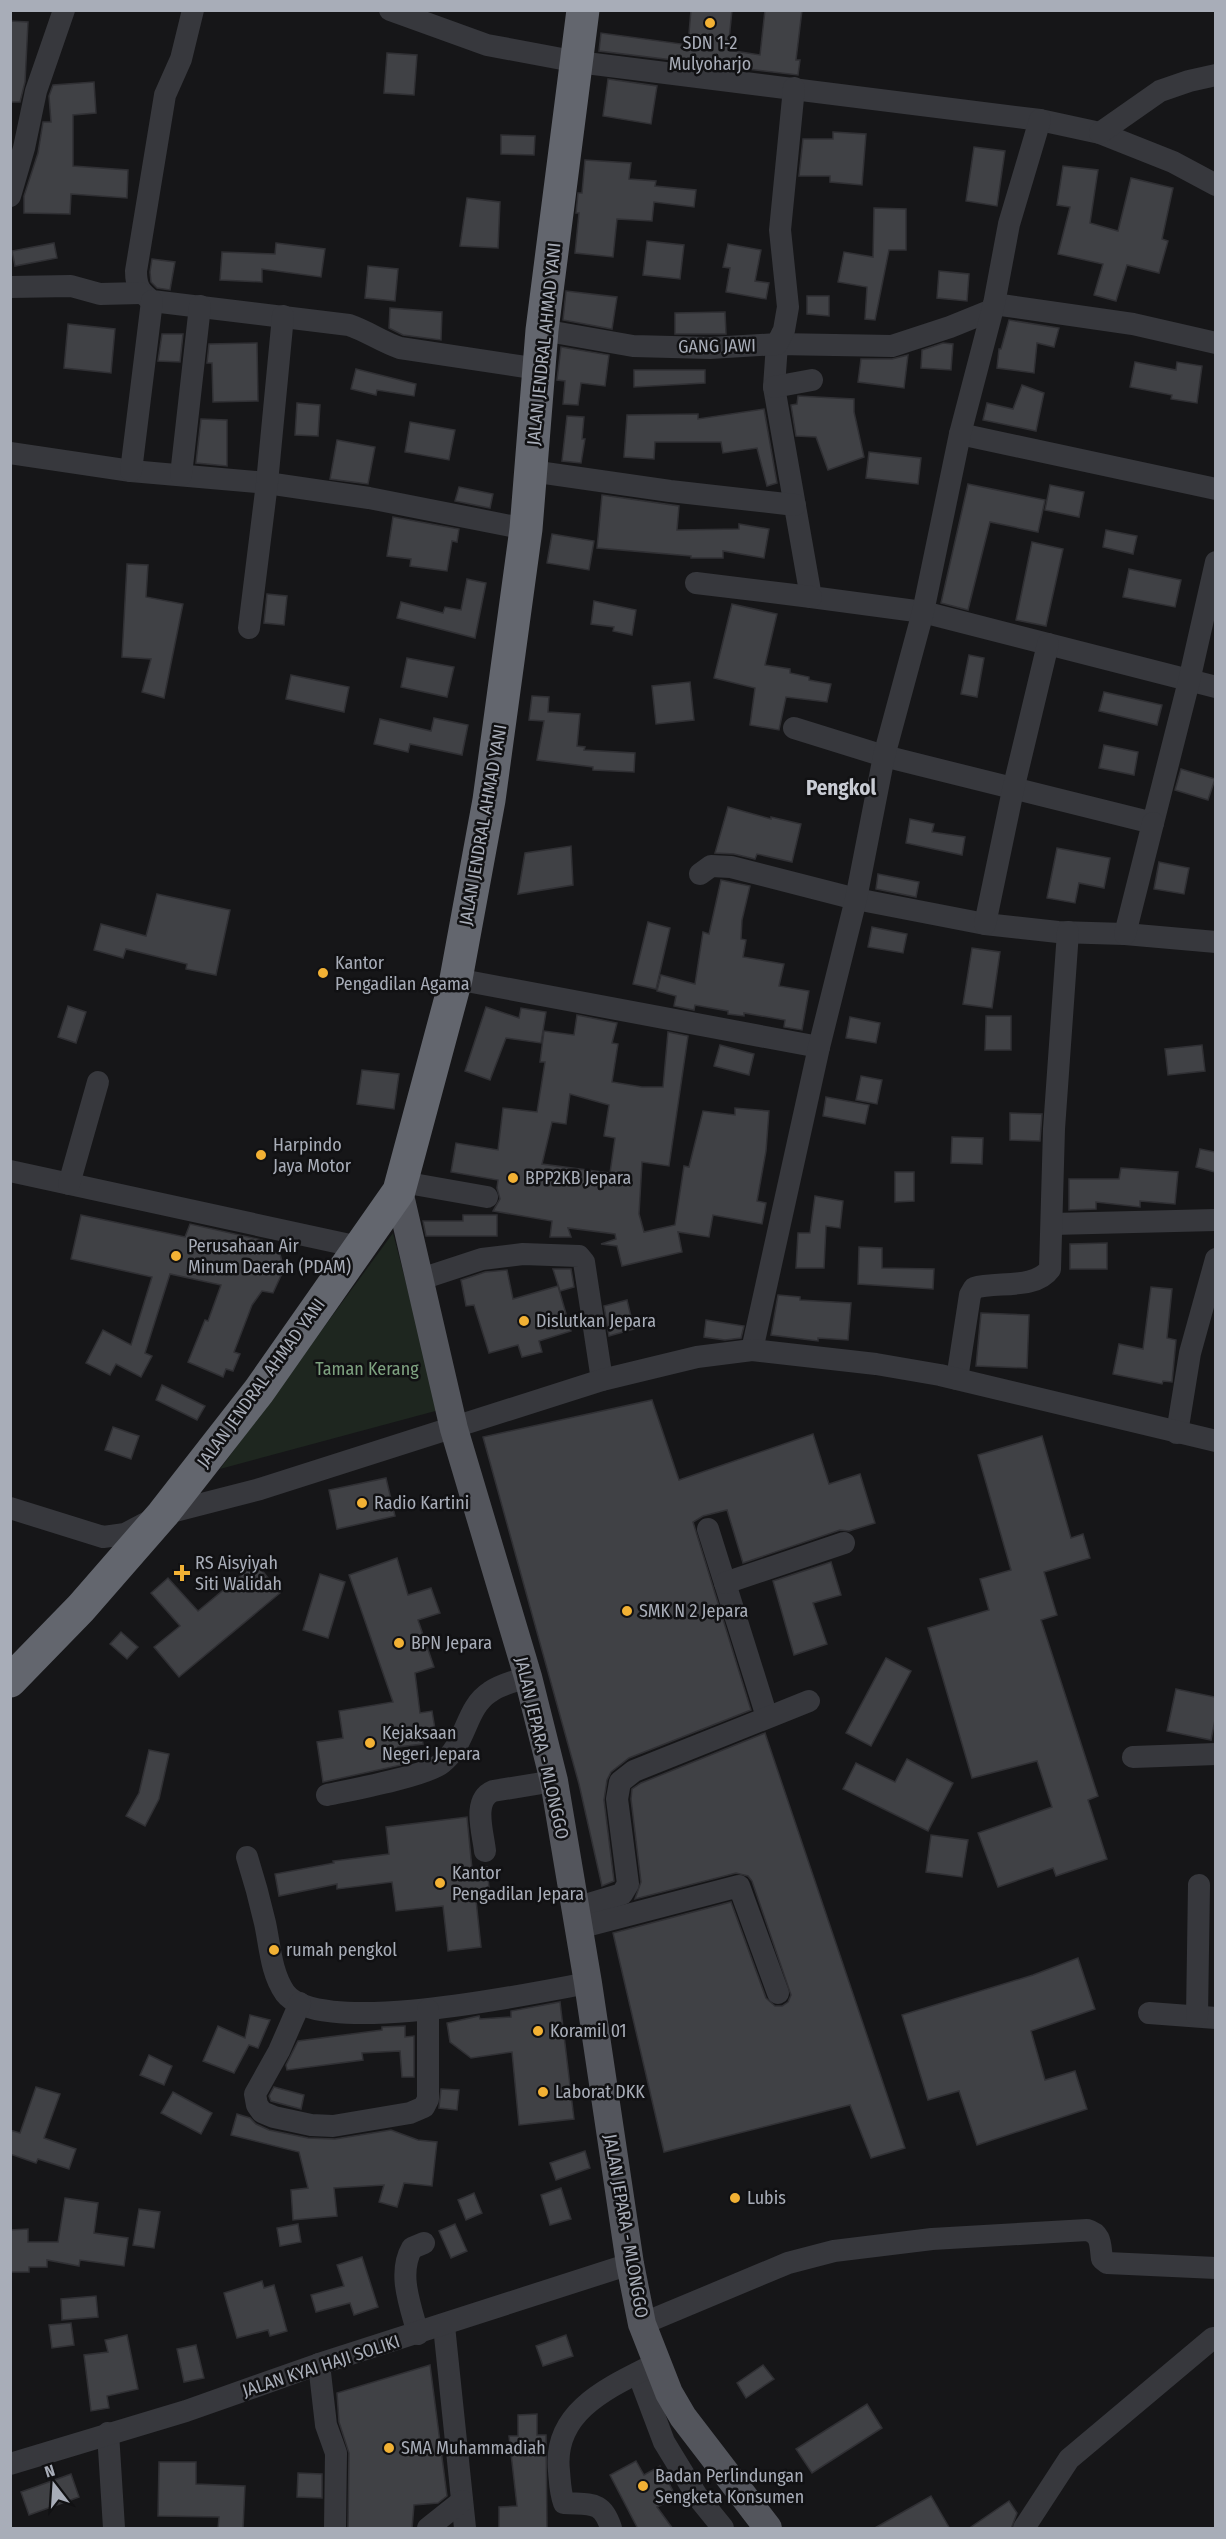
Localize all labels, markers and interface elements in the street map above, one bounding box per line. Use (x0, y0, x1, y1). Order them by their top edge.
marker: SDN 1-2 Mulyoharjo (703, 16, 717, 30)
place label: SDN 1-2 Mulyoharjo (669, 32, 751, 75)
street label: JALAN JENDRAL AHMAD YANI (522, 242, 566, 446)
street label: GANG JAWI (678, 334, 756, 358)
street label: JALAN JENDRAL AHMAD YANI (454, 723, 512, 927)
district label: Pengkol (806, 775, 876, 801)
place label: Kantor Pengadilan Agama (335, 952, 470, 995)
marker: Kantor Pengadilan Agama (316, 966, 330, 980)
place label: Harpindo Jaya Motor (273, 1134, 352, 1177)
marker: Harpindo Jaya Motor (254, 1148, 268, 1162)
place label: BPP2KB Jepara (525, 1167, 632, 1189)
marker: BPP2KB Jepara (506, 1171, 520, 1185)
place label: Perusahaan Air Minum Daerah (PDAM) (188, 1235, 351, 1278)
marker: Perusahaan Air Minum Daerah (PDAM) (169, 1249, 183, 1263)
street label: JALAN JENDRAL AHMAD YANI (192, 1294, 330, 1472)
place label: Dislutkan Jepara (536, 1310, 656, 1332)
marker: Dislutkan Jepara (517, 1314, 531, 1328)
park label: Taman Kerang (315, 1358, 419, 1380)
place label: Radio Kartini (374, 1492, 469, 1514)
marker: Radio Kartini (355, 1496, 369, 1510)
place label: RS Aisyiyah Siti Walidah (195, 1552, 282, 1595)
marker: RS Aisyiyah Siti Walidah (173, 1564, 191, 1582)
place label: SMK N 2 Jepara (639, 1600, 748, 1622)
marker: SMK N 2 Jepara (620, 1604, 634, 1618)
place label: BPN Jepara (411, 1632, 492, 1654)
marker: BPN Jepara (392, 1636, 406, 1650)
street label: JALAN JEPARA - MLONGGO (510, 1655, 574, 1841)
place label: Kejaksaan Negeri Jepara (382, 1722, 481, 1765)
marker: Kejaksaan Negeri Jepara (363, 1736, 377, 1750)
place label: Kantor Pengadilan Jepara (452, 1862, 584, 1905)
marker: Kantor Pengadilan Jepara (433, 1876, 447, 1890)
place label: rumah pengkol (286, 1939, 397, 1961)
marker: rumah pengkol (267, 1943, 281, 1957)
place label: Koramil 01 (550, 2020, 627, 2042)
marker: Koramil 01 (531, 2024, 545, 2038)
place label: Laborat DKK (555, 2081, 645, 2103)
marker: Laborat DKK (536, 2085, 550, 2099)
street label: JALAN JEPARA - MLONGGO (599, 2132, 653, 2320)
place label: Lubis (747, 2187, 786, 2209)
marker: Lubis (728, 2191, 742, 2205)
street label: JALAN KYAI HAJI SOLIKI (239, 2330, 403, 2402)
place label: SMA Muhammadiah (401, 2437, 546, 2459)
marker: SMA Muhammadiah (382, 2441, 396, 2455)
north arrow (24, 2455, 84, 2515)
text: N (42, 2461, 57, 2482)
place label: Badan Perlindungan Sengketa Konsumen (655, 2465, 804, 2508)
marker: Badan Perlindungan Sengketa Konsumen (636, 2479, 650, 2493)

